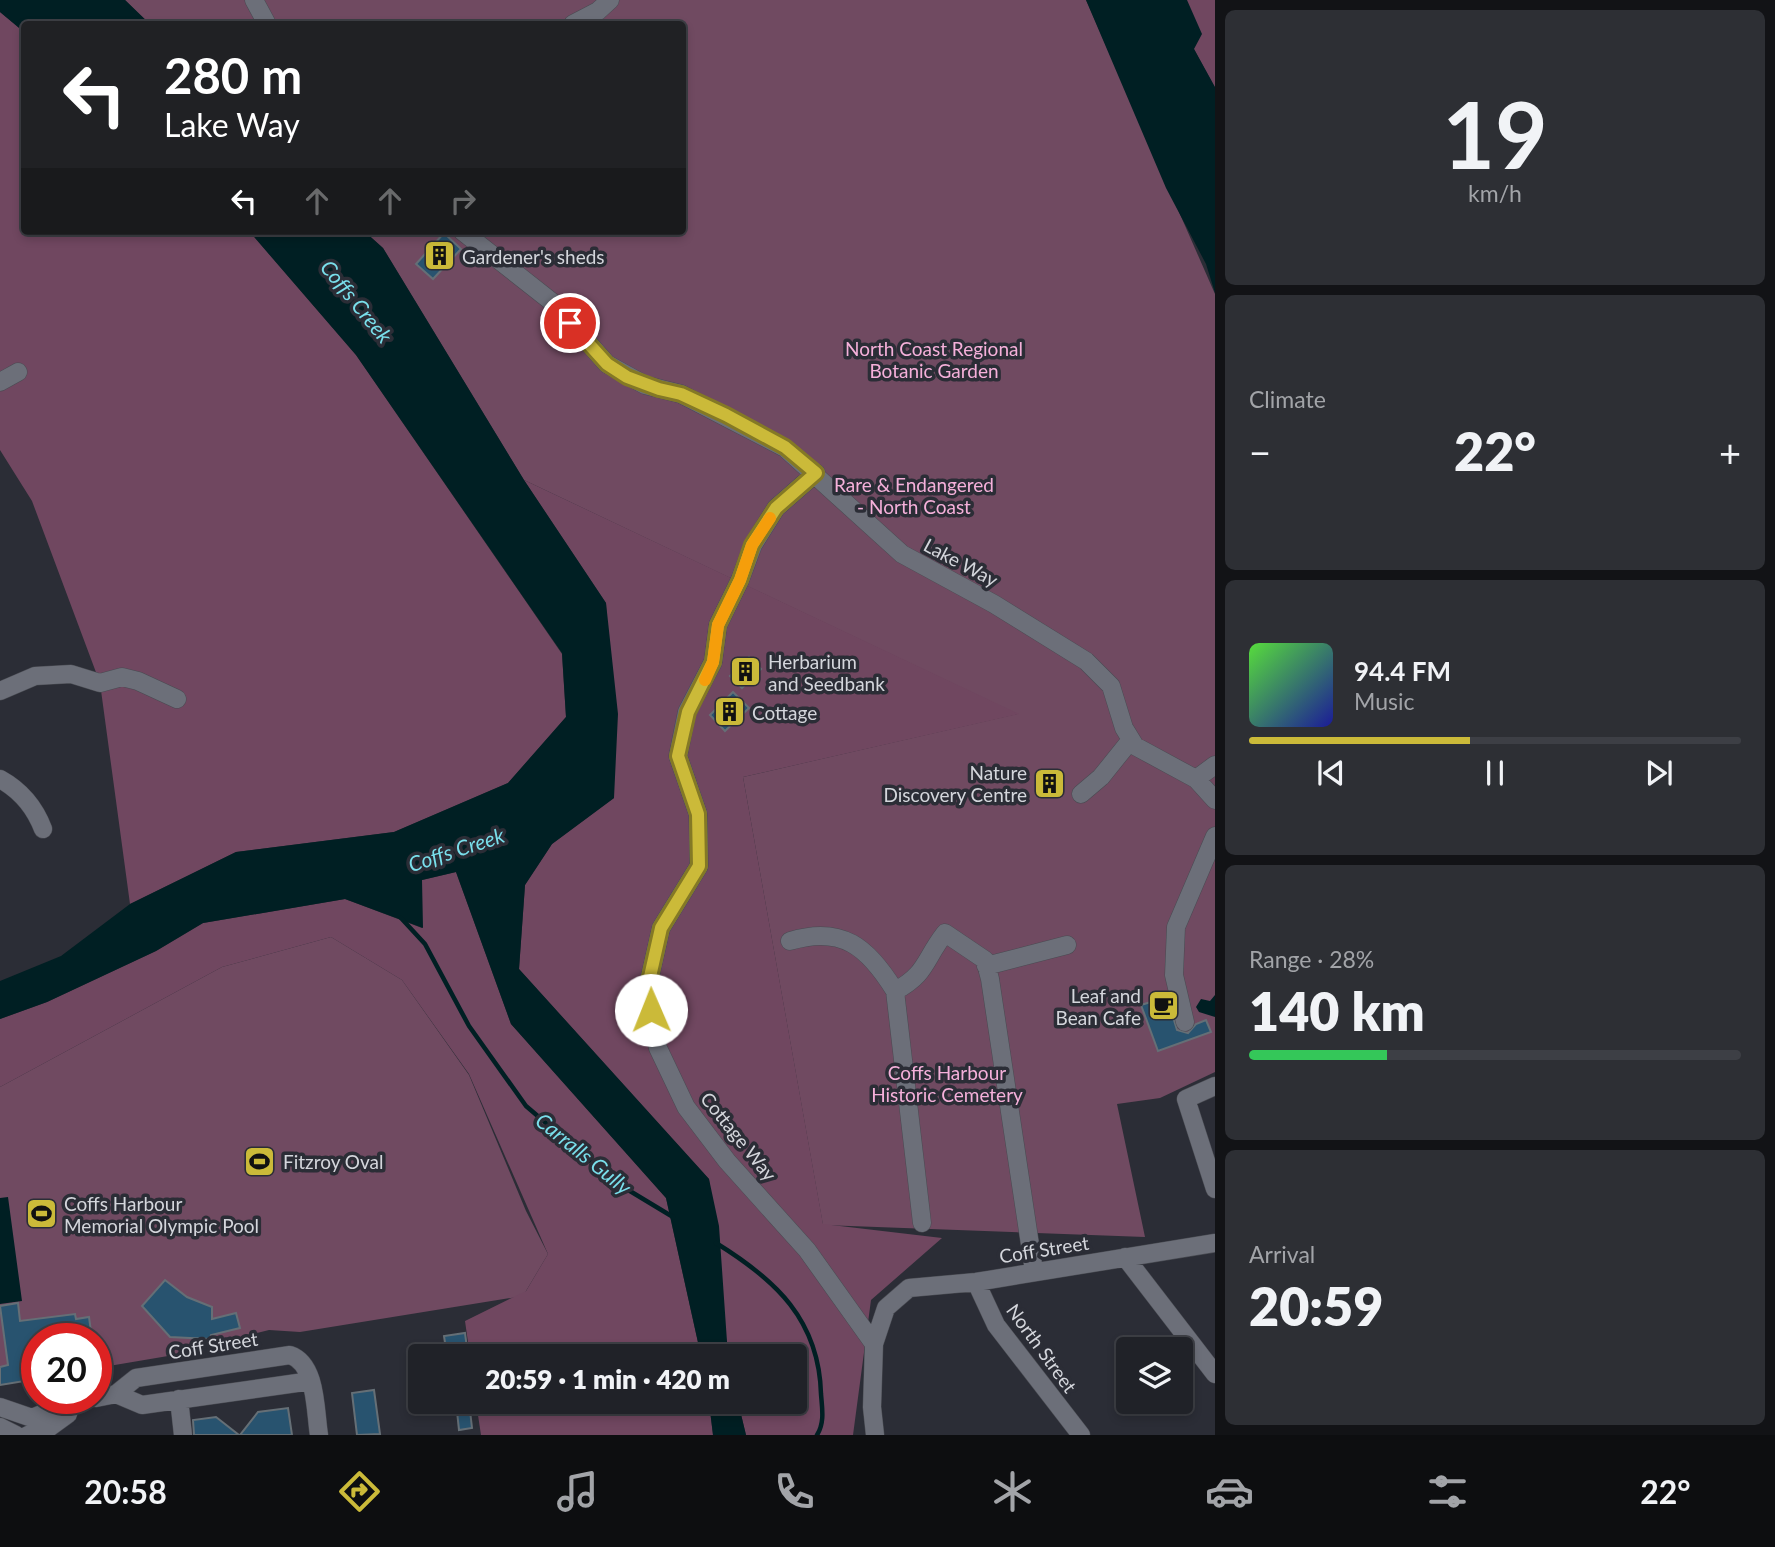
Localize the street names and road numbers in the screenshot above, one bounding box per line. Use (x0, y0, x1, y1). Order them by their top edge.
street label: Lake Way (920, 533, 1002, 591)
street label: Cottage Way (696, 1087, 782, 1185)
street label: Coff Street (998, 1231, 1091, 1267)
street label: North Street (1002, 1299, 1082, 1397)
street label: Coff Street (167, 1327, 260, 1363)

